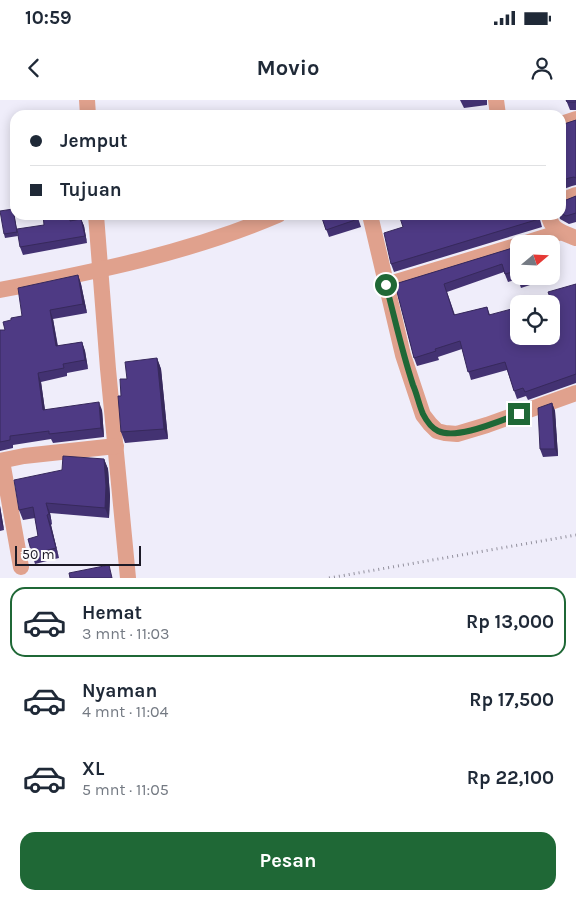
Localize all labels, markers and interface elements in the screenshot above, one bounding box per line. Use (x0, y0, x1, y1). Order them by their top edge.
text: 10:59 (25, 7, 72, 29)
icon: back (20, 54, 48, 82)
icon: person (528, 54, 556, 82)
text: Movio (257, 55, 319, 81)
text: Jemput (60, 130, 128, 152)
text: Tujuan (60, 179, 122, 201)
north arrow (510, 235, 560, 285)
map controls (510, 235, 560, 345)
route start (375, 274, 397, 296)
button: locate (510, 295, 560, 345)
route end (508, 403, 530, 425)
scale bar (15, 542, 141, 566)
text: 50 m (22, 546, 55, 563)
icon: car (22, 600, 67, 645)
text: Hemat (82, 602, 142, 624)
text: Rp 13,000 (466, 611, 554, 633)
text: 3 mnt · 11:03 (82, 624, 170, 643)
icon: car (22, 678, 67, 723)
text: Nyaman (82, 680, 157, 702)
text: Rp 17,500 (469, 689, 554, 711)
text: 4 mnt · 11:04 (82, 702, 169, 721)
icon: car (22, 756, 67, 801)
text: XL (82, 758, 104, 780)
text: Rp 22,100 (467, 767, 554, 789)
text: 5 mnt · 11:05 (82, 780, 169, 799)
button: Pesan (20, 832, 556, 890)

